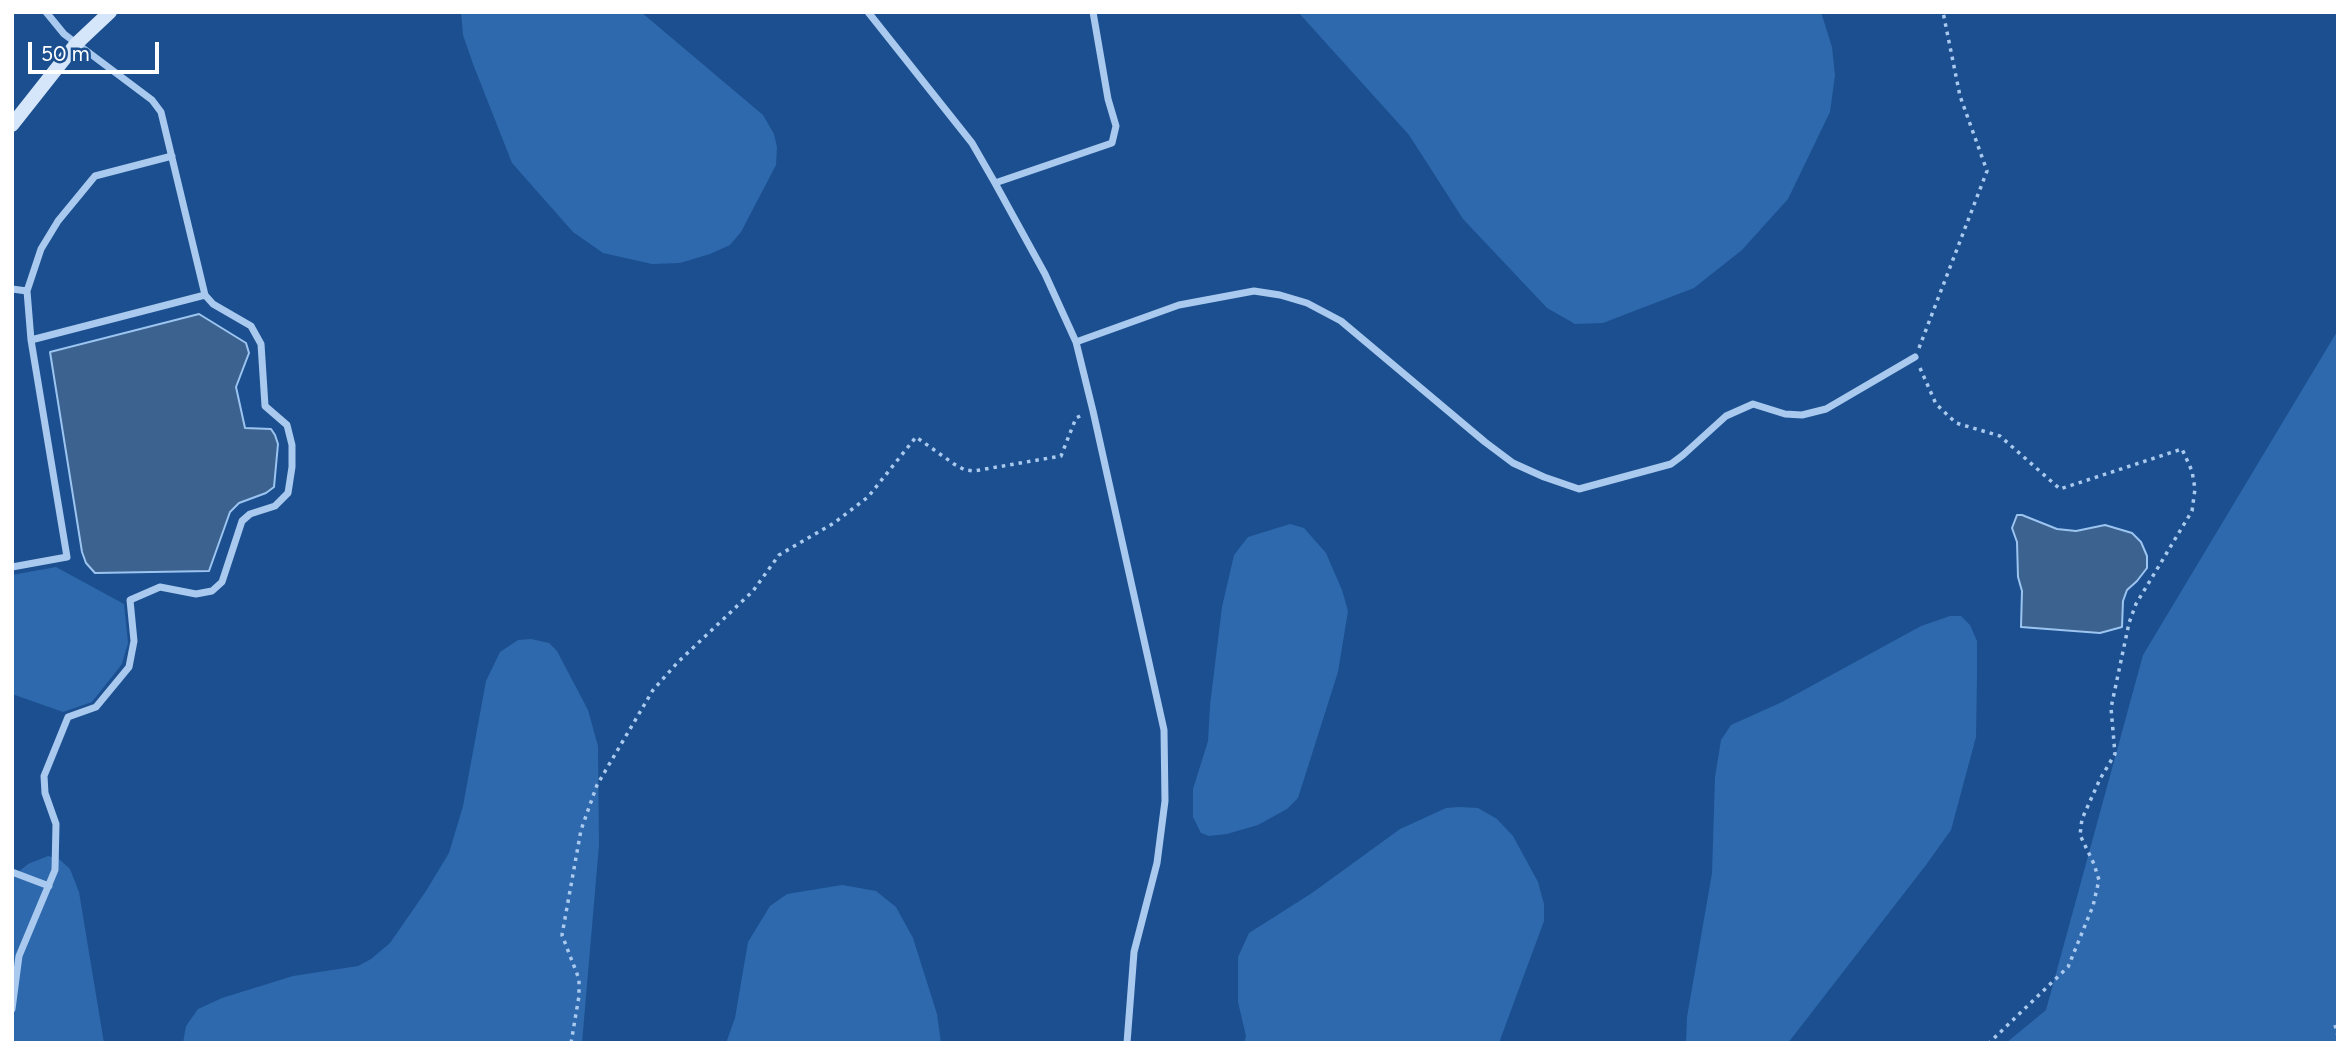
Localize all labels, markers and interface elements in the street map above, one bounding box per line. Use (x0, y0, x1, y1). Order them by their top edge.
scale bar (32, 28, 163, 72)
text: 50 m (41, 41, 90, 66)

